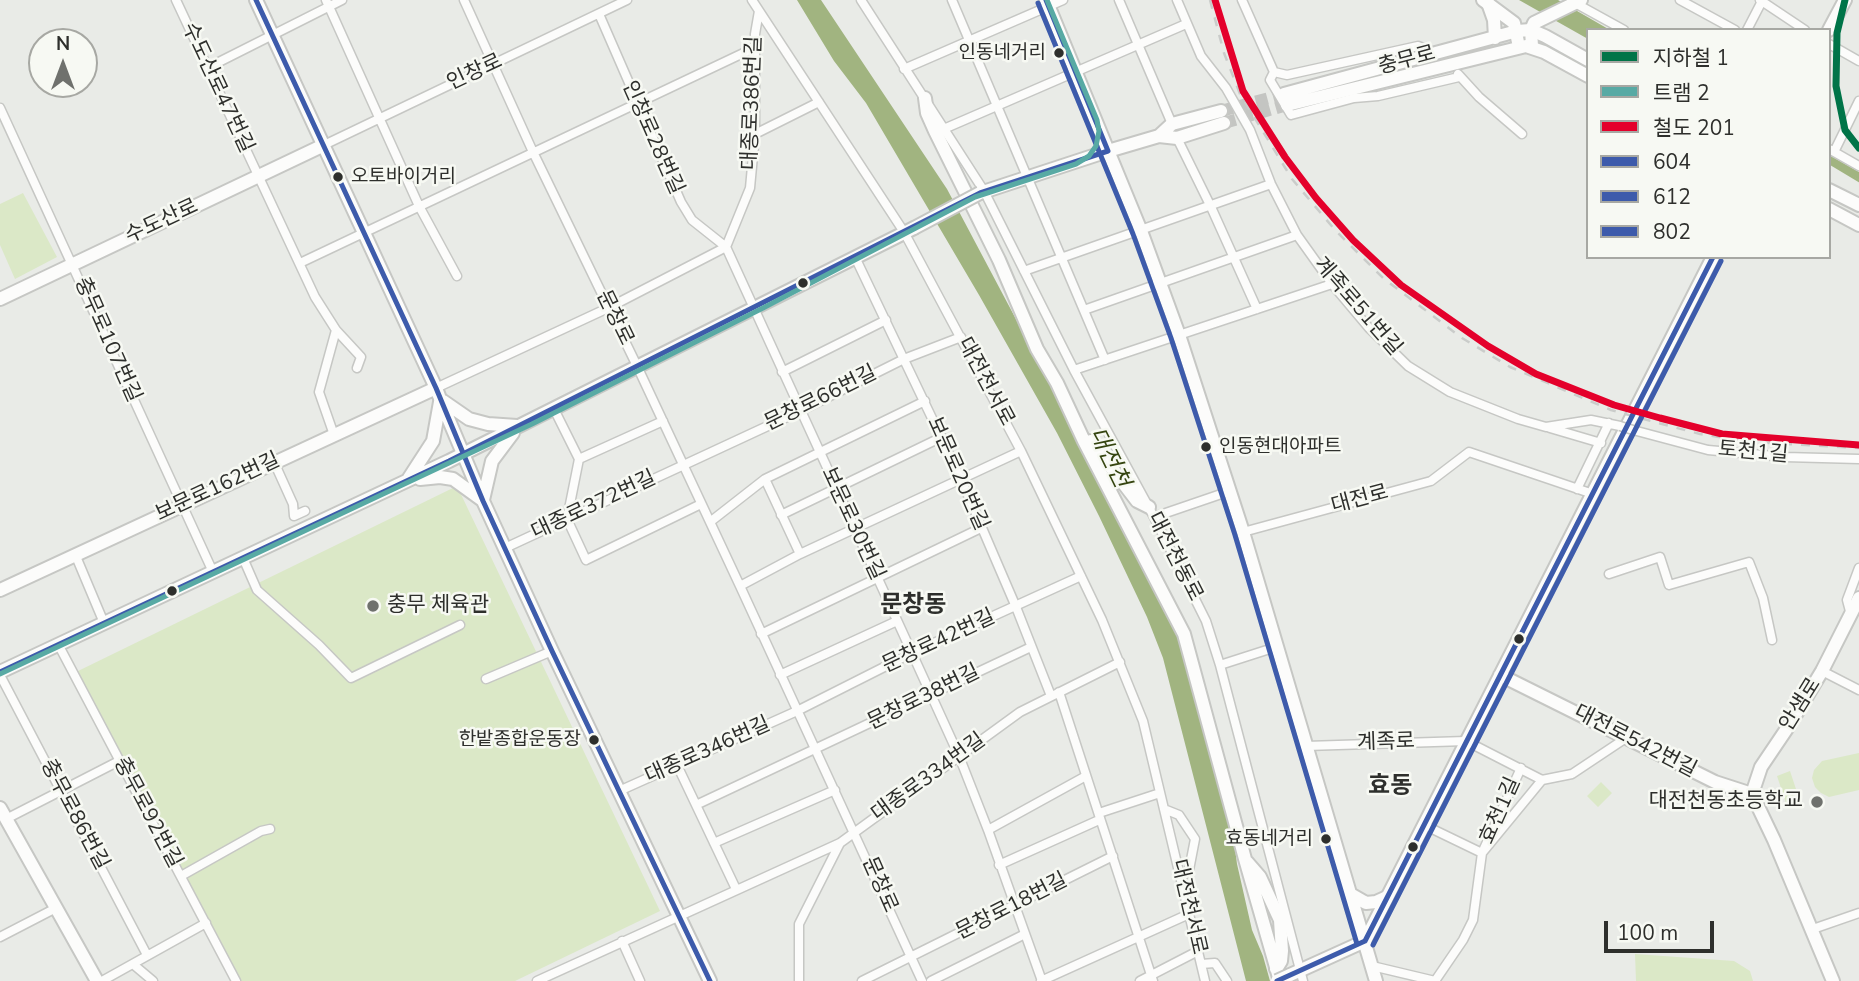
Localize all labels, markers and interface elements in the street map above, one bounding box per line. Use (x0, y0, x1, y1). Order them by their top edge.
street label: 수도산로47번길 (176, 19, 258, 157)
north arrow (28, 28, 98, 98)
legend (1586, 28, 1831, 259)
text: N (56, 31, 70, 57)
street label: 대종로386번길 (738, 35, 768, 171)
street label: 충무로 (1376, 41, 1438, 81)
place label: 인동네거리 (959, 42, 1046, 64)
text: 지하철 1 (1653, 44, 1729, 72)
marker: 인동네거리 (1052, 46, 1066, 60)
street label: 인창로 (443, 49, 507, 97)
street label: 인창로28번길 (616, 77, 688, 199)
text: 트램 2 (1653, 79, 1710, 107)
text: 철도 201 (1653, 114, 1735, 142)
text: 604 (1653, 148, 1691, 176)
place label: 오토바이거리 (351, 166, 456, 188)
marker: 오토바이거리 (331, 170, 345, 184)
text: 612 (1653, 183, 1691, 211)
street label: 수도산로 (122, 194, 202, 250)
text: 802 (1653, 218, 1691, 246)
street label: 계족로51번길 (1308, 253, 1406, 361)
street label: 충무로107번길 (68, 273, 146, 407)
unlabelled marker (796, 276, 810, 290)
street label: 문창로 (590, 286, 638, 350)
street label: 대전천서로 (951, 333, 1019, 431)
street label: 문창로66번길 (761, 361, 881, 437)
street label: 보문로20번길 (921, 413, 993, 535)
water label: 대전천 (1082, 423, 1134, 493)
place label: 인동현대아파트 (1219, 436, 1341, 458)
street label: 토천1길 (1717, 437, 1789, 469)
marker: 인동현대아파트 (1199, 440, 1213, 454)
street label: 보문로162번길 (152, 448, 284, 528)
street label: 보문로30번길 (815, 463, 889, 585)
street label: 대종로372번길 (528, 466, 660, 546)
street label: 대전로 (1329, 480, 1391, 520)
street label: 대전천동로 (1141, 508, 1207, 606)
unlabelled marker (165, 584, 179, 598)
district label: 문창동 (880, 592, 946, 620)
place label: 충무 체육관 (387, 593, 489, 619)
marker: 충무 체육관 (365, 598, 381, 614)
street label: 문창로42번길 (878, 605, 1000, 679)
unlabelled marker (1512, 632, 1526, 646)
street label: 문창로38번길 (864, 660, 984, 736)
street label: 안샘로 (1775, 674, 1827, 736)
street label: 대전로542번길 (1569, 700, 1701, 784)
street label: 대종로346번길 (641, 712, 775, 790)
street label: 대종로334번길 (867, 728, 991, 828)
place label: 한밭종합운동장 (459, 729, 581, 751)
street label: 계족로 (1357, 729, 1415, 757)
marker: 한밭종합운동장 (587, 733, 601, 747)
street label: 충무로92번길 (107, 753, 187, 873)
street label: 충무로86번길 (34, 755, 114, 875)
district label: 효동 (1368, 773, 1412, 801)
street label: 효천1길 (1475, 774, 1527, 848)
place label: 대전천동초등학교 (1648, 789, 1803, 815)
marker: 대전천동초등학교 (1809, 794, 1825, 810)
place label: 효동네거리 (1226, 828, 1313, 850)
marker: 효동네거리 (1319, 832, 1333, 846)
unlabelled marker (1406, 840, 1420, 854)
street label: 문창로 (856, 853, 902, 917)
street label: 대전천서로 (1165, 857, 1211, 957)
street label: 문창로18번길 (952, 868, 1072, 946)
scale bar (1607, 908, 1717, 952)
text: 100 m (1617, 919, 1678, 947)

